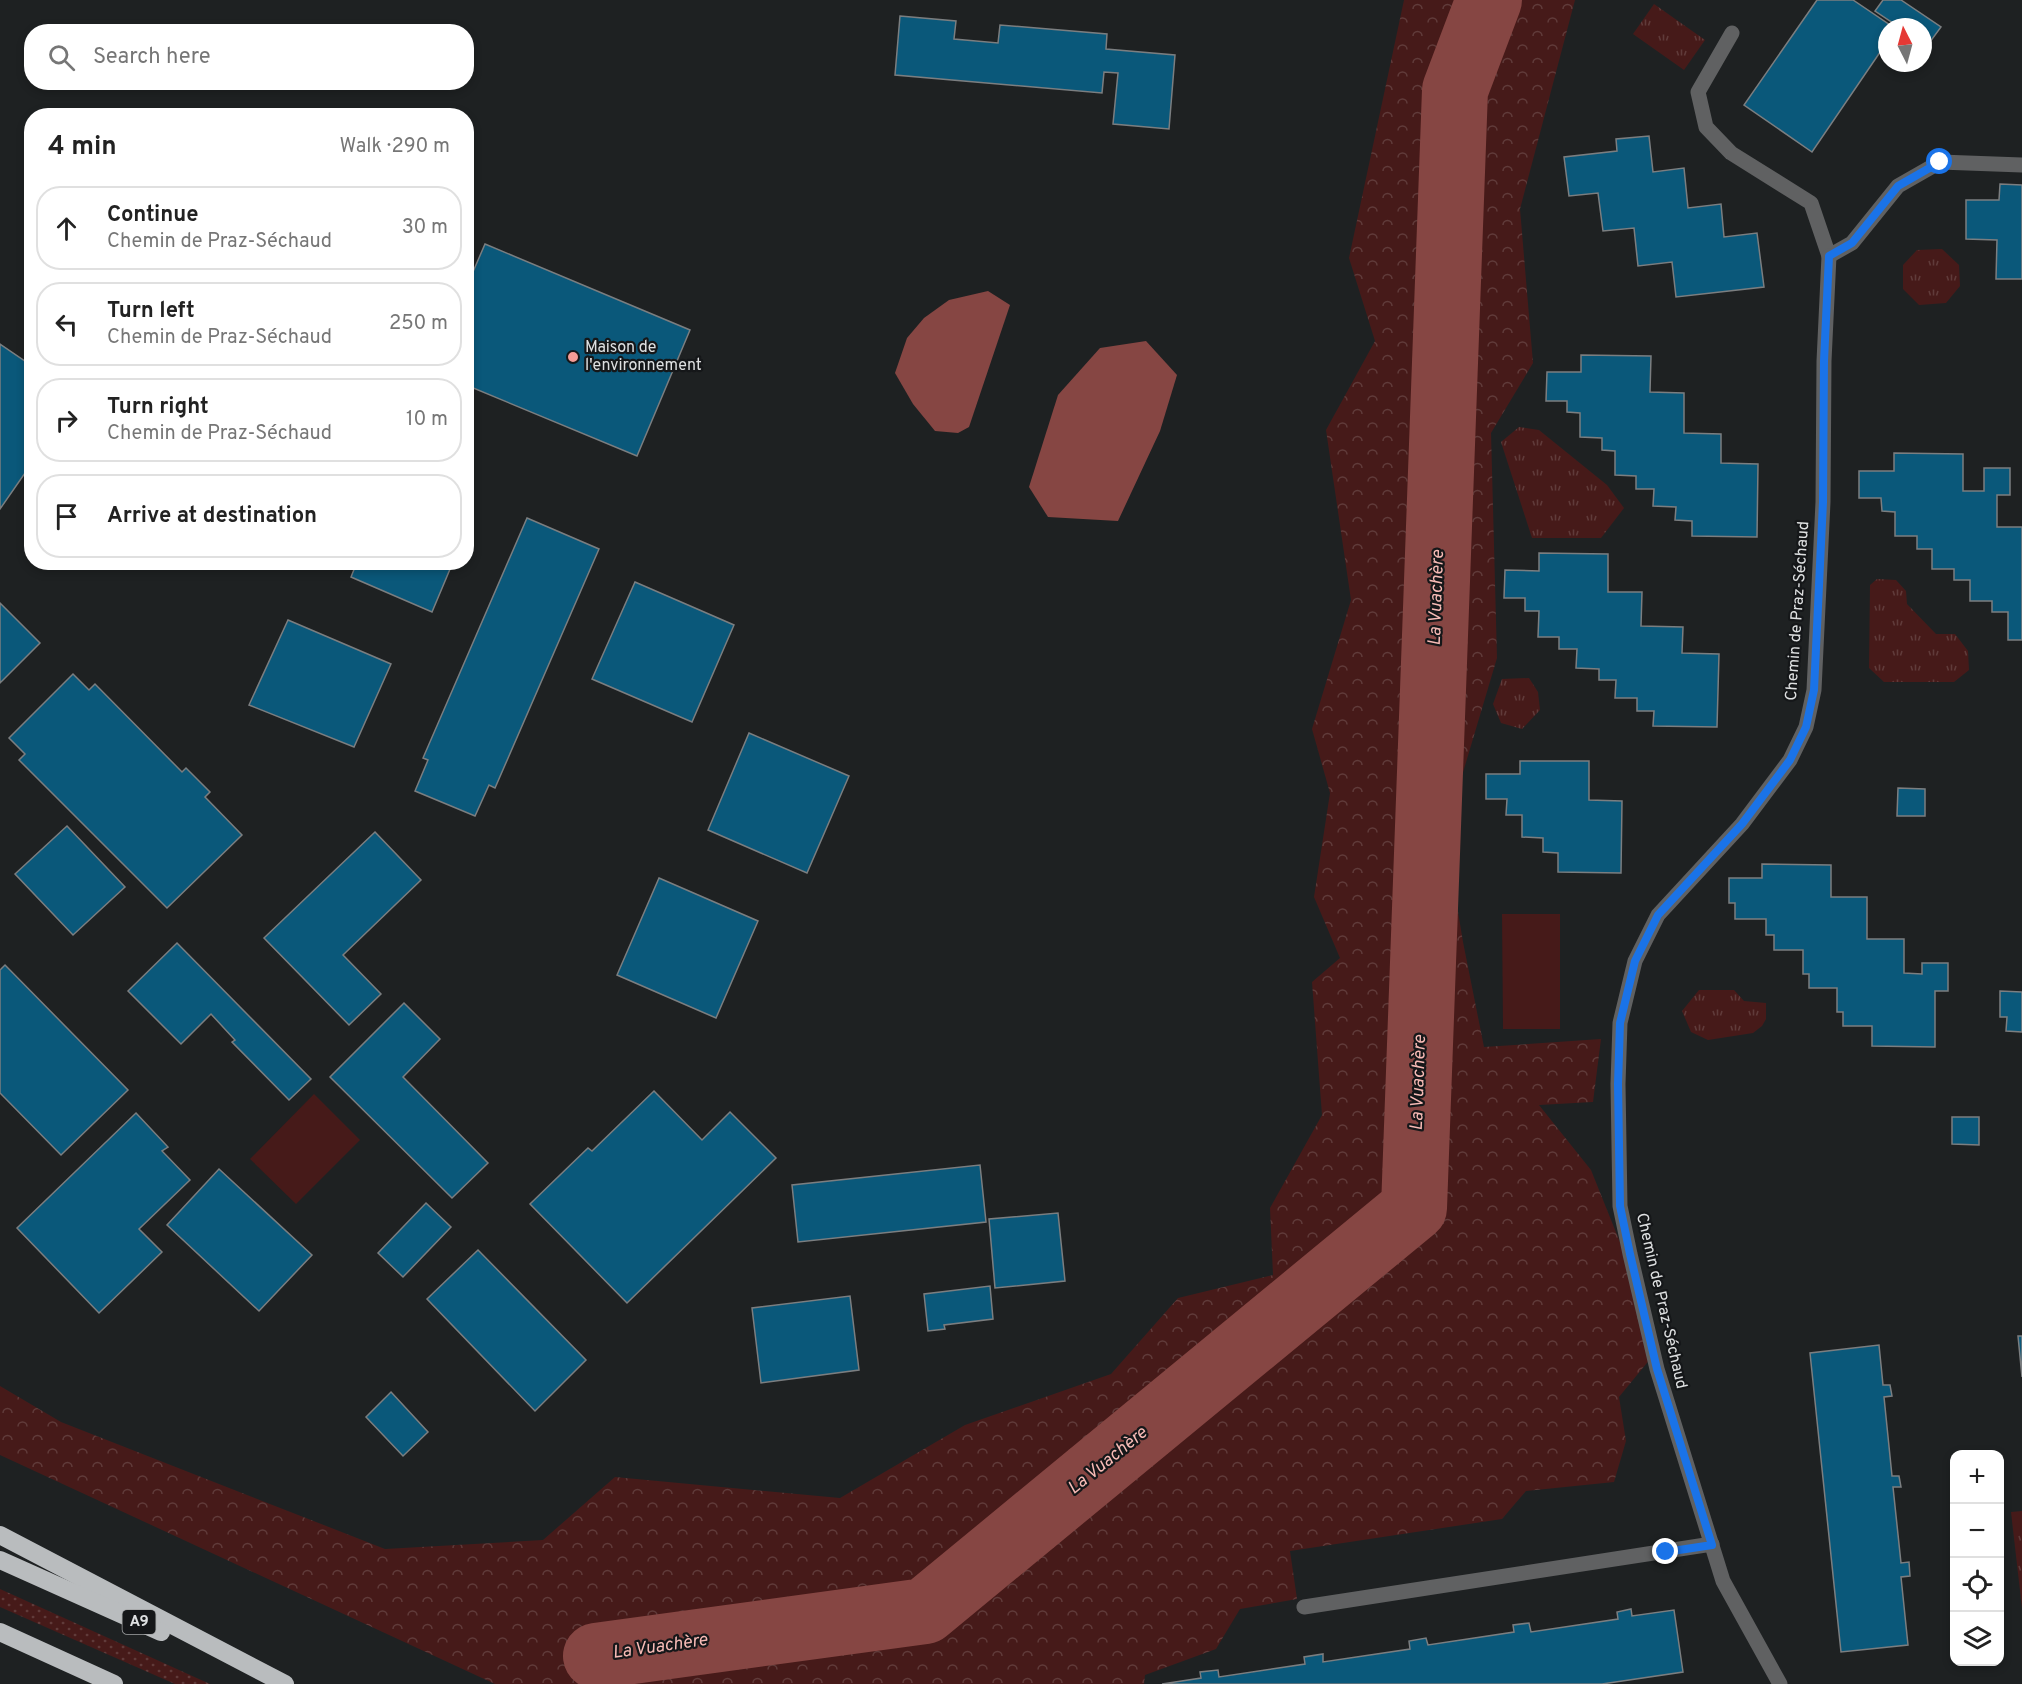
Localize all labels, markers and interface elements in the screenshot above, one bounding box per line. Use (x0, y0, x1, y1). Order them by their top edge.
north arrow (1878, 18, 1932, 72)
search box (24, 24, 474, 90)
icon: search (45, 41, 78, 74)
text: Search here (93, 44, 211, 71)
text: 4 min (48, 131, 117, 164)
text: Walk · 290 m (339, 134, 450, 160)
route start (1926, 148, 1952, 174)
text: Continue (107, 202, 198, 229)
icon: ahead (50, 212, 83, 245)
text: 30 m (402, 215, 448, 241)
text: Chemin de Praz-Séchaud (107, 229, 332, 255)
text: Turn left (107, 298, 195, 325)
icon: left (50, 308, 83, 341)
text: 250 m (389, 311, 448, 337)
text: Chemin de Praz-Séchaud (107, 325, 332, 351)
place label: Maison de l'environnement (585, 338, 702, 376)
marker: Maison de l'environnement (566, 350, 580, 364)
text: Turn right (107, 394, 209, 421)
icon: right (50, 404, 83, 437)
text: 10 m (406, 407, 448, 433)
text: Chemin de Praz-Séchaud (107, 421, 332, 447)
icon: arrive (50, 500, 83, 533)
text: Arrive at destination (107, 503, 317, 530)
street label: Chemin de Praz-Séchaud (1782, 521, 1814, 701)
water label: La Vuachère (1424, 549, 1450, 646)
water label: La Vuachère (1406, 1034, 1432, 1131)
street label: Chemin de Praz-Séchaud (1631, 1211, 1691, 1391)
water label: La Vuachère (1064, 1421, 1153, 1500)
map controls (1950, 1450, 2004, 1666)
button: + (1950, 1450, 2004, 1504)
button: − (1950, 1504, 2004, 1558)
route end (1652, 1538, 1678, 1564)
button: locate (1950, 1558, 2004, 1612)
road number: A9 (122, 1610, 156, 1634)
button: layers (1950, 1612, 2004, 1666)
water label: La Vuachère (611, 1629, 710, 1665)

